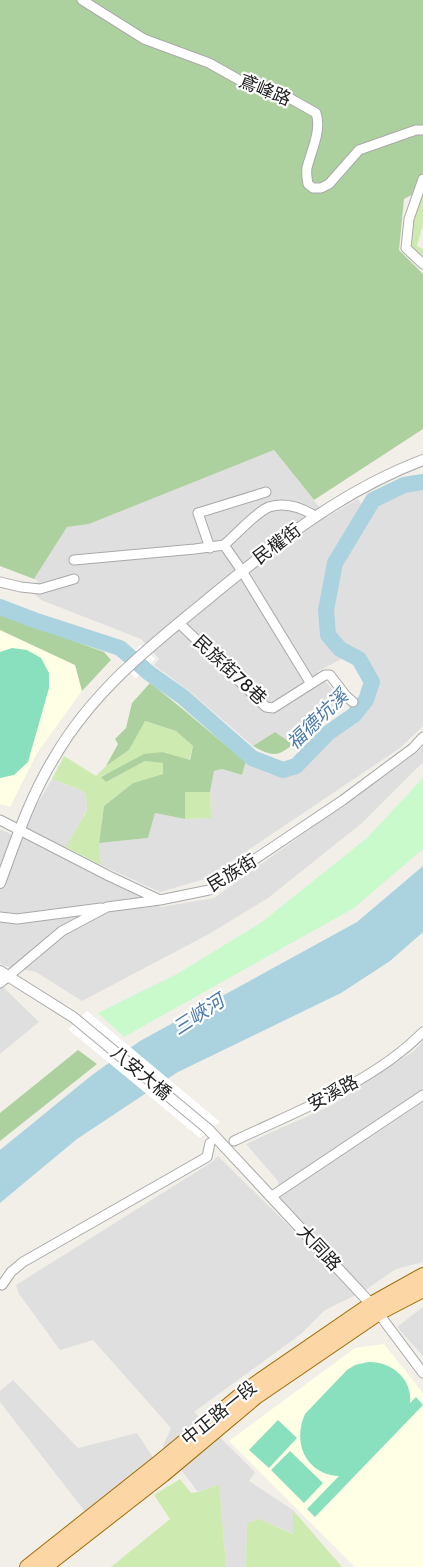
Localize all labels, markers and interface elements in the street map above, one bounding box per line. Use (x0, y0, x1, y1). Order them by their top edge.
street label: 鳶峰路 (236, 70, 294, 110)
street label: 民權街 (249, 519, 305, 569)
street label: 民族街78巷 (189, 631, 271, 709)
water label: 福德坑溪 (282, 683, 355, 754)
street label: 民族街 (203, 850, 261, 896)
water label: 三峽河 (168, 987, 232, 1040)
street label: 八安大橋 (106, 1041, 176, 1105)
street label: 安溪路 (304, 1071, 362, 1115)
street label: 大同路 (293, 1221, 345, 1275)
street label: 中正路一段 (177, 1376, 261, 1450)

